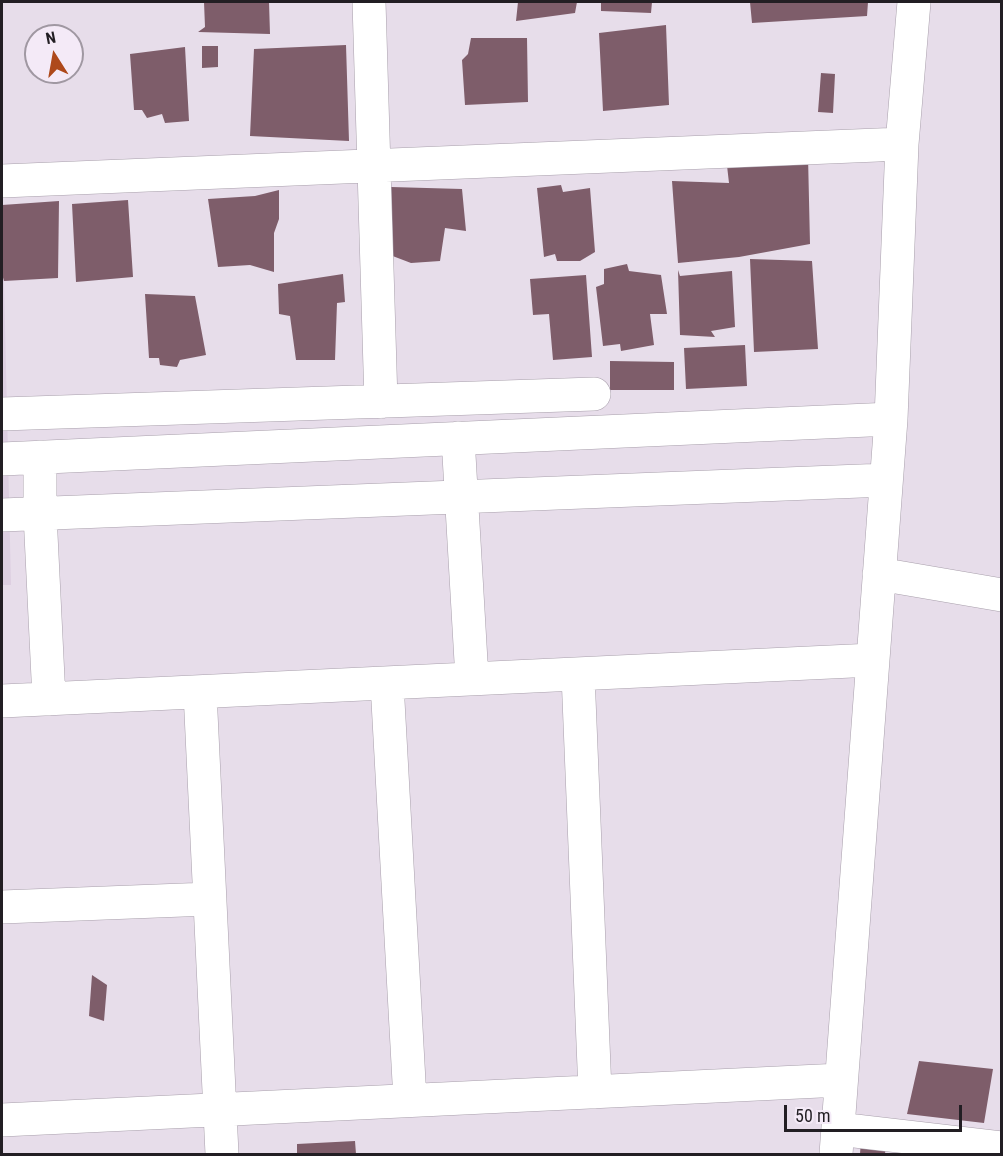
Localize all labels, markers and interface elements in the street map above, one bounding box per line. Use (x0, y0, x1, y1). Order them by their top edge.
north arrow (24, 24, 84, 84)
text: N (44, 28, 57, 48)
scale bar (787, 1093, 966, 1131)
text: 50 m (795, 1105, 830, 1126)

